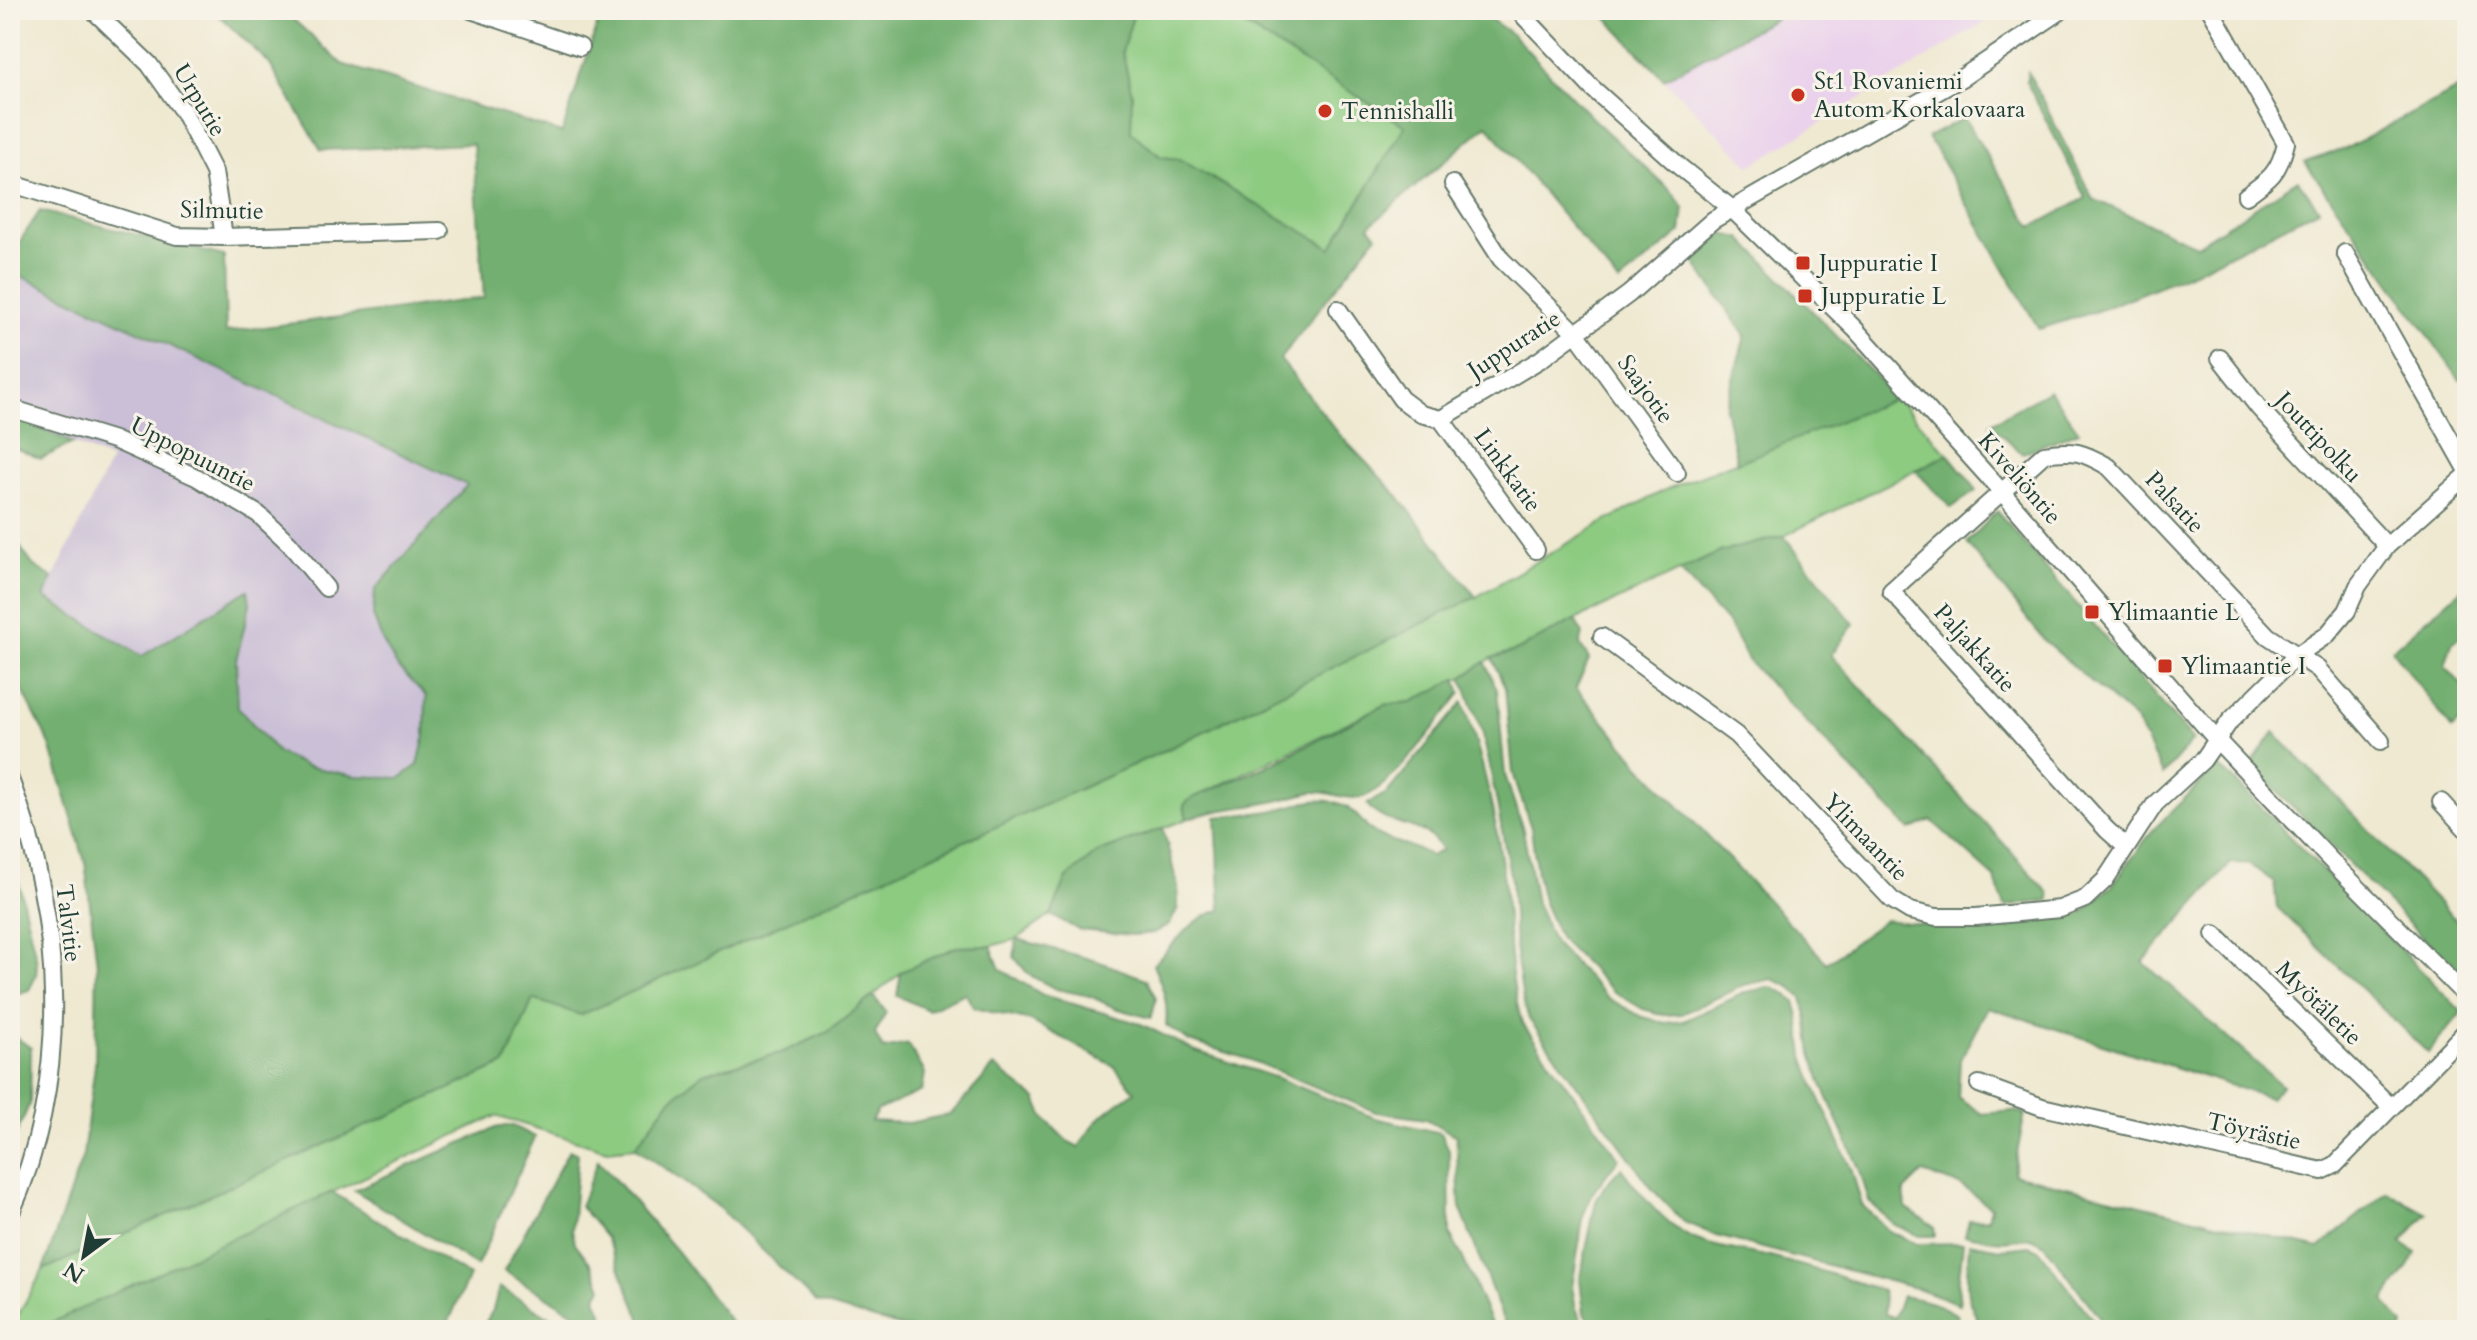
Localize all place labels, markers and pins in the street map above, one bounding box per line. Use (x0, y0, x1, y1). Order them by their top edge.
place label: St1 Rovaniemi Autom Korkalovaara (1814, 65, 2026, 126)
marker: St1 Rovaniemi Autom Korkalovaara (1789, 86, 1807, 104)
place label: Tennishalli (1341, 95, 1454, 128)
marker: Tennishalli (1316, 102, 1334, 120)
place label: Juppuratie I (1816, 247, 1938, 280)
marker: Juppuratie I (1794, 254, 1812, 272)
place label: Juppuratie L (1818, 280, 1947, 313)
marker: Juppuratie L (1796, 287, 1814, 305)
place label: Ylimaantie L (2108, 596, 2240, 629)
marker: Ylimaantie L (2083, 603, 2101, 621)
place label: Ylimaantie I (2181, 650, 2306, 683)
marker: Ylimaantie I (2156, 657, 2174, 675)

